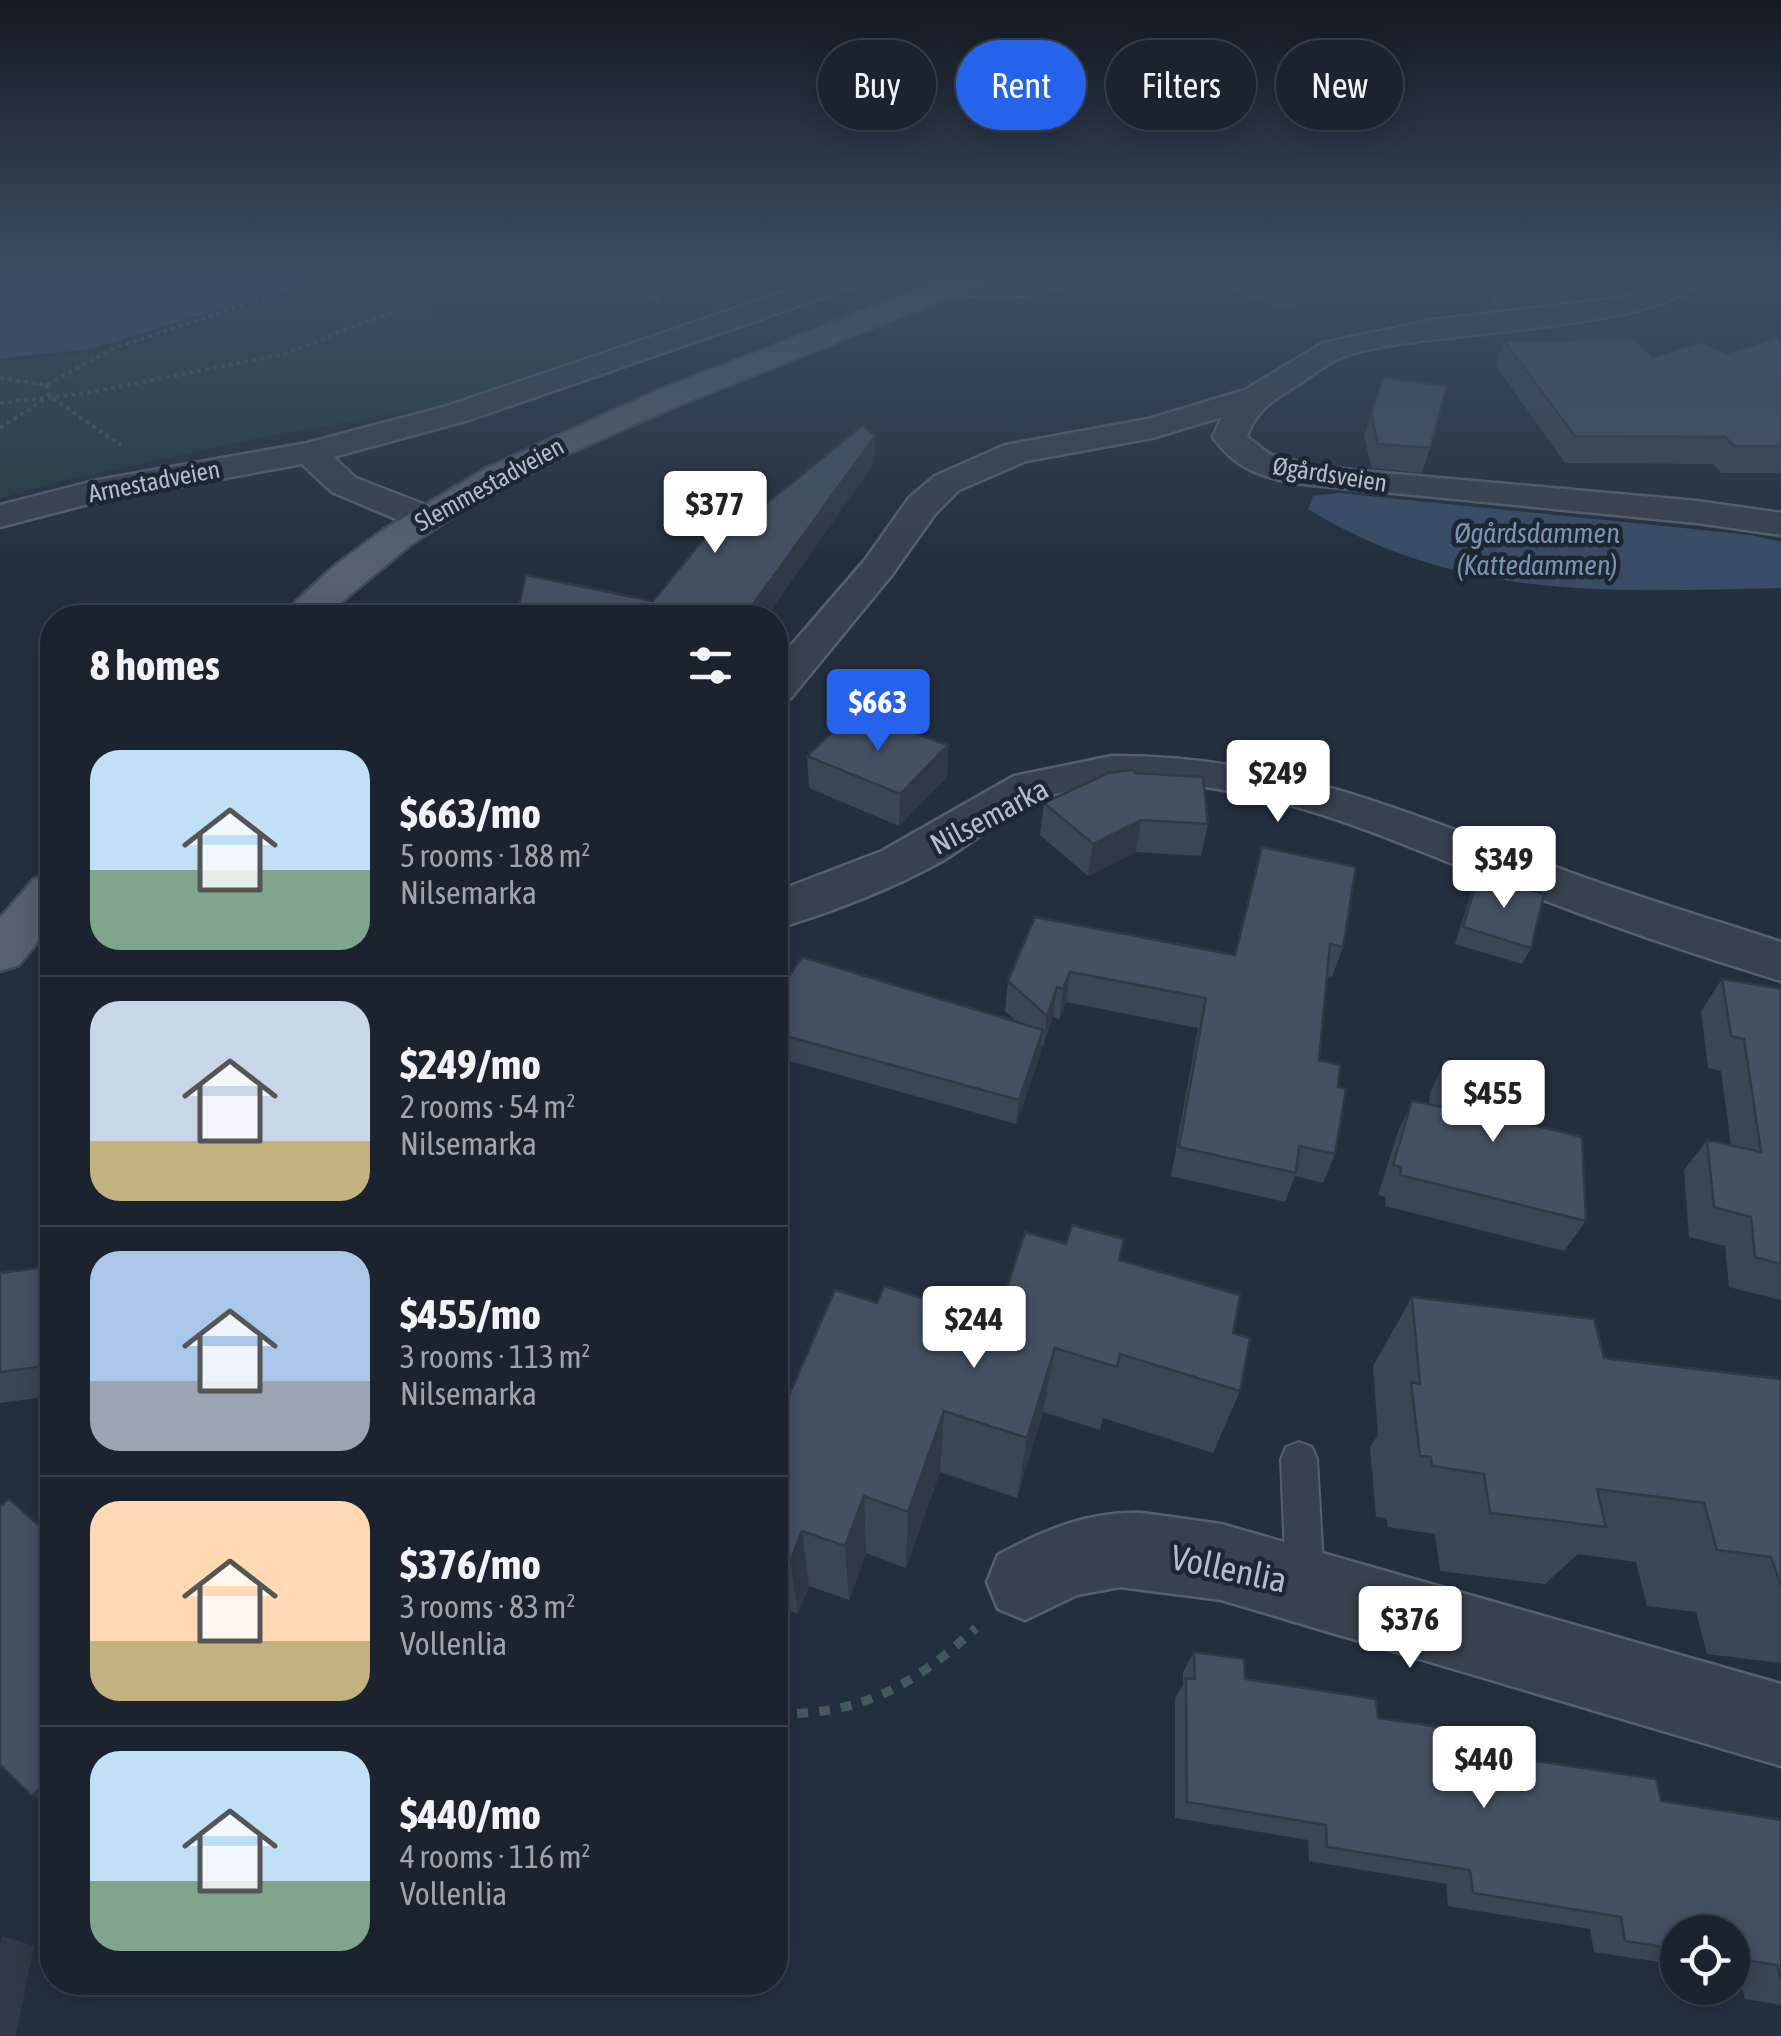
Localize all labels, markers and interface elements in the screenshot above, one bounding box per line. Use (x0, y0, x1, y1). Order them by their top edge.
chip: Buy (818, 40, 936, 130)
chip: Rent (956, 40, 1086, 130)
chip: Filters (1106, 40, 1256, 130)
chip: New (1276, 40, 1403, 130)
street label: Slemmestadveien (410, 432, 568, 536)
street label: Øgårdsveien (1271, 451, 1389, 497)
street label: Arnestadveien (86, 455, 222, 507)
pin: $377 (656, 471, 774, 556)
text: $377 (686, 485, 744, 522)
water label: Øgårdsdammen (Kattedammen) (1454, 517, 1620, 581)
icon: filters (683, 638, 738, 693)
text: 8 homes (90, 641, 220, 689)
pin: $663 (819, 669, 937, 754)
text: $663 (849, 683, 907, 720)
pin: $249 (1219, 740, 1337, 825)
text: $249 (1249, 754, 1307, 791)
street label: Nilsemarka (924, 771, 1054, 861)
text: $663/mo (400, 789, 541, 837)
icon: home (170, 790, 290, 910)
pin: $349 (1445, 826, 1563, 911)
text: 5 rooms · 188 m² (400, 837, 590, 874)
text: $349 (1475, 840, 1533, 877)
text: Nilsemarka (400, 874, 537, 911)
text: $249/mo (400, 1040, 541, 1088)
icon: home (170, 1041, 290, 1161)
pin: $455 (1434, 1060, 1552, 1145)
text: $455 (1464, 1074, 1522, 1111)
text: 2 rooms · 54 m² (400, 1088, 575, 1125)
text: Nilsemarka (400, 1125, 537, 1162)
pin: $244 (915, 1286, 1033, 1371)
text: $455/mo (400, 1290, 541, 1338)
icon: home (170, 1291, 290, 1411)
text: $244 (945, 1300, 1003, 1337)
text: 3 rooms · 113 m² (400, 1338, 590, 1375)
text: Nilsemarka (400, 1375, 537, 1412)
street label: Vollenlia (1168, 1536, 1290, 1600)
text: $376/mo (400, 1540, 541, 1588)
icon: home (170, 1541, 290, 1661)
pin: $376 (1351, 1586, 1469, 1671)
text: 3 rooms · 83 m² (400, 1588, 575, 1625)
text: $376 (1381, 1600, 1439, 1637)
text: Vollenlia (400, 1625, 507, 1662)
pin: $440 (1425, 1726, 1543, 1811)
text: $440 (1455, 1740, 1513, 1777)
text: $440/mo (400, 1790, 541, 1838)
icon: home (170, 1791, 290, 1911)
text: 4 rooms · 116 m² (400, 1838, 590, 1875)
text: Vollenlia (400, 1875, 507, 1912)
map controls (1660, 1915, 1750, 2005)
button: locate (1660, 1915, 1750, 2005)

